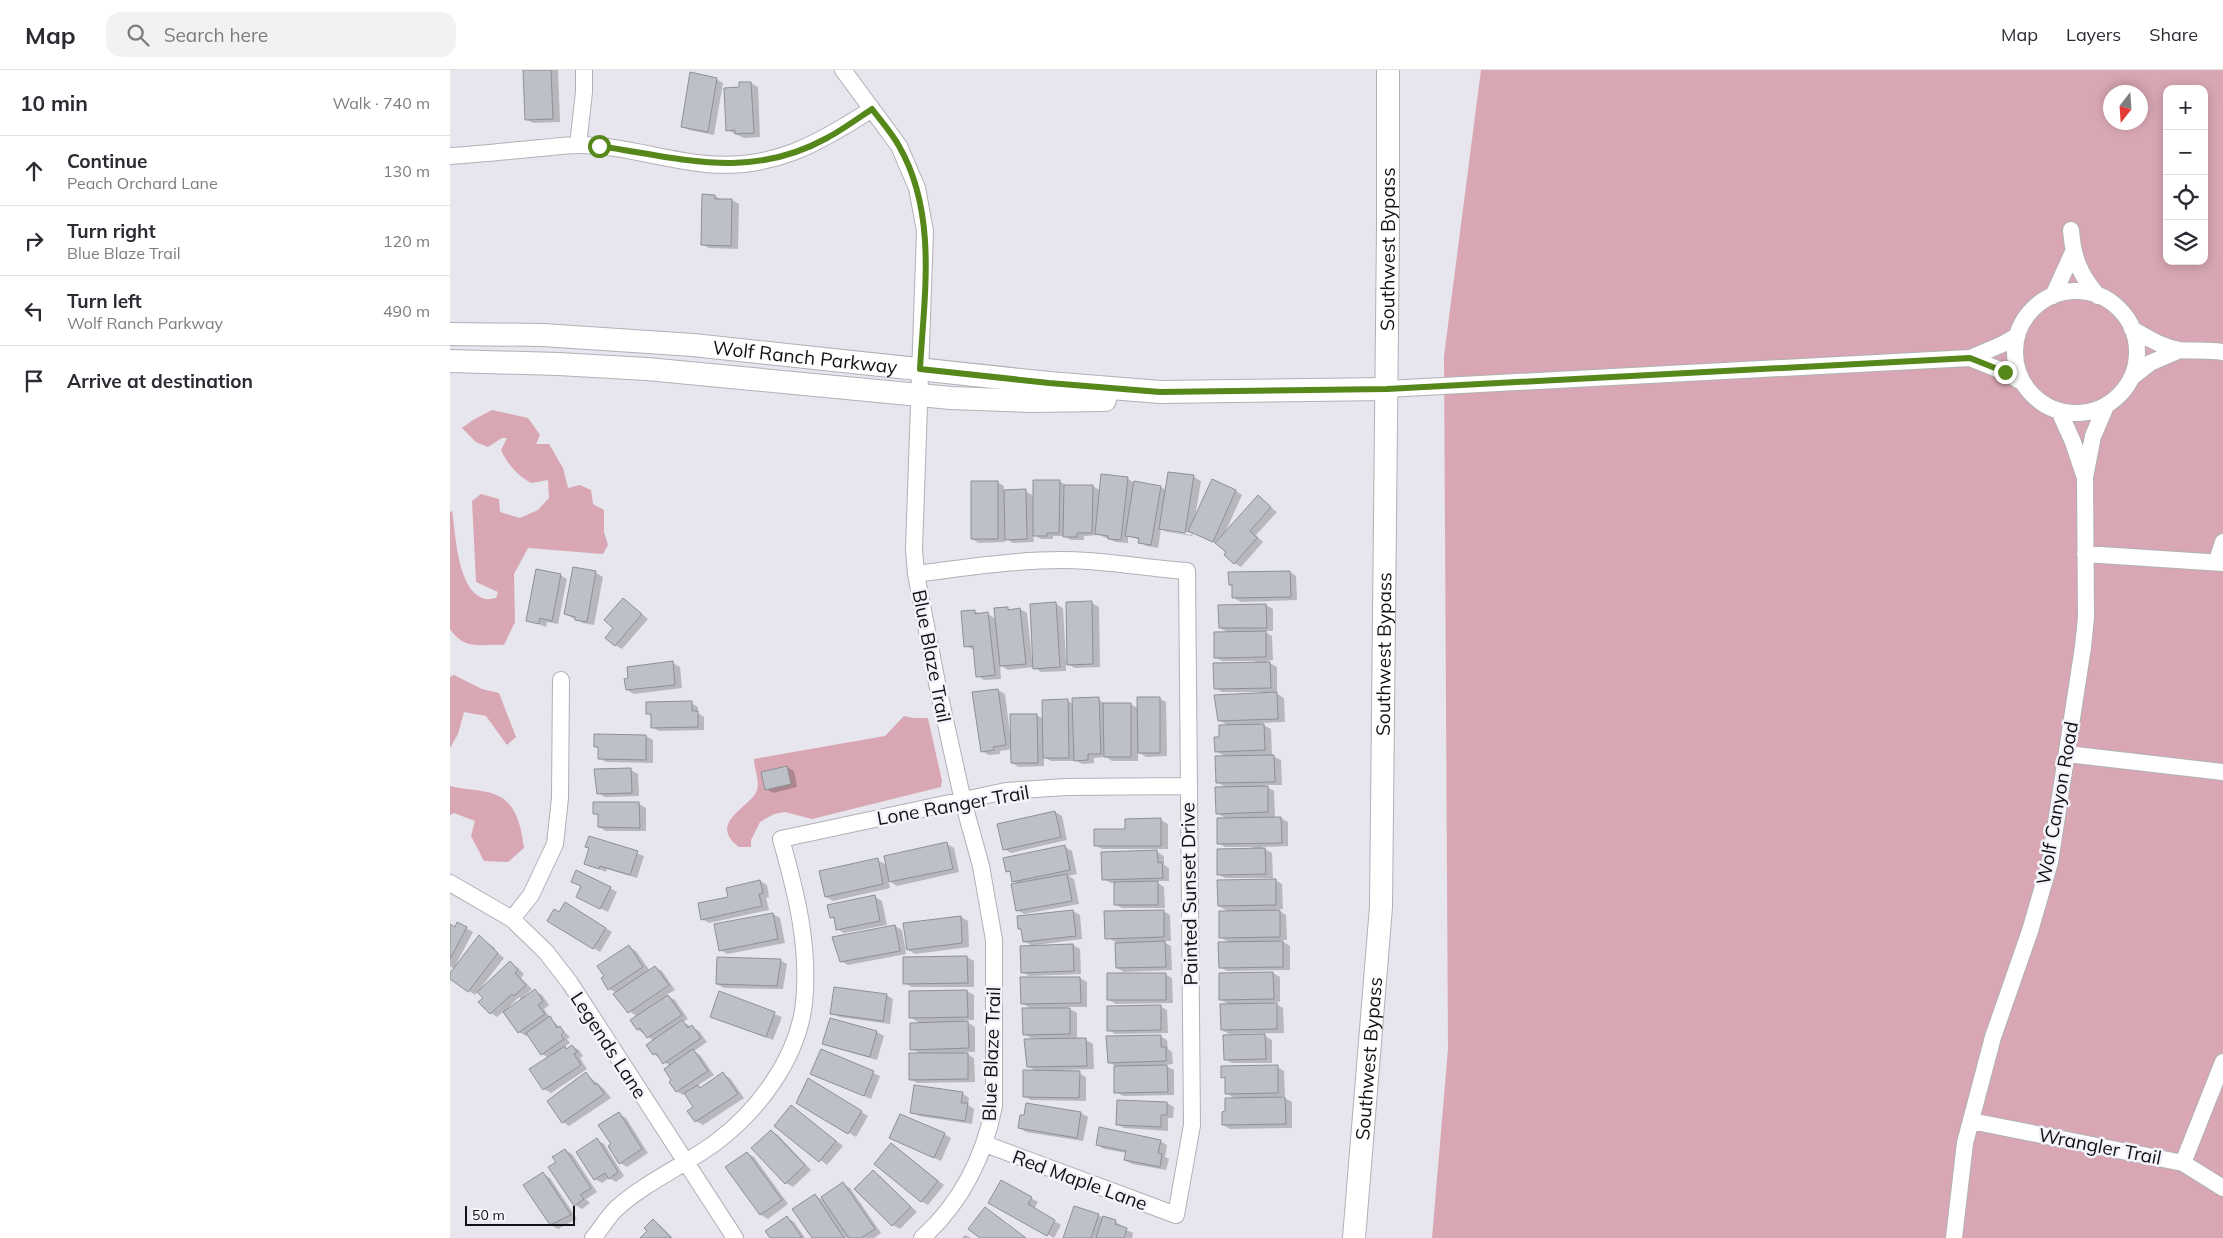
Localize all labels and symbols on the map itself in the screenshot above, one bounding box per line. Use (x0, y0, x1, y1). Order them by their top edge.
north arrow (2103, 85, 2148, 130)
route start (588, 135, 611, 158)
street label: Southwest Bypass (1375, 167, 1400, 331)
street label: Wolf Ranch Parkway (712, 335, 899, 379)
route end (1994, 361, 2017, 384)
street label: Southwest Bypass (1371, 572, 1396, 736)
street label: Blue Blaze Trail (907, 588, 957, 724)
street label: Wolf Canyon Road (2031, 719, 2083, 887)
street label: Lone Ranger Trail (875, 780, 1031, 830)
street label: Painted Sunset Drive (1175, 802, 1203, 986)
street label: Southwest Bypass (1350, 976, 1387, 1141)
street label: Blue Blaze Trail (977, 986, 1005, 1122)
street label: Legends Lane (566, 987, 652, 1103)
street label: Wrangler Trail (2036, 1122, 2164, 1170)
street label: Red Maple Lane (1009, 1144, 1151, 1216)
scale bar (465, 1203, 575, 1226)

